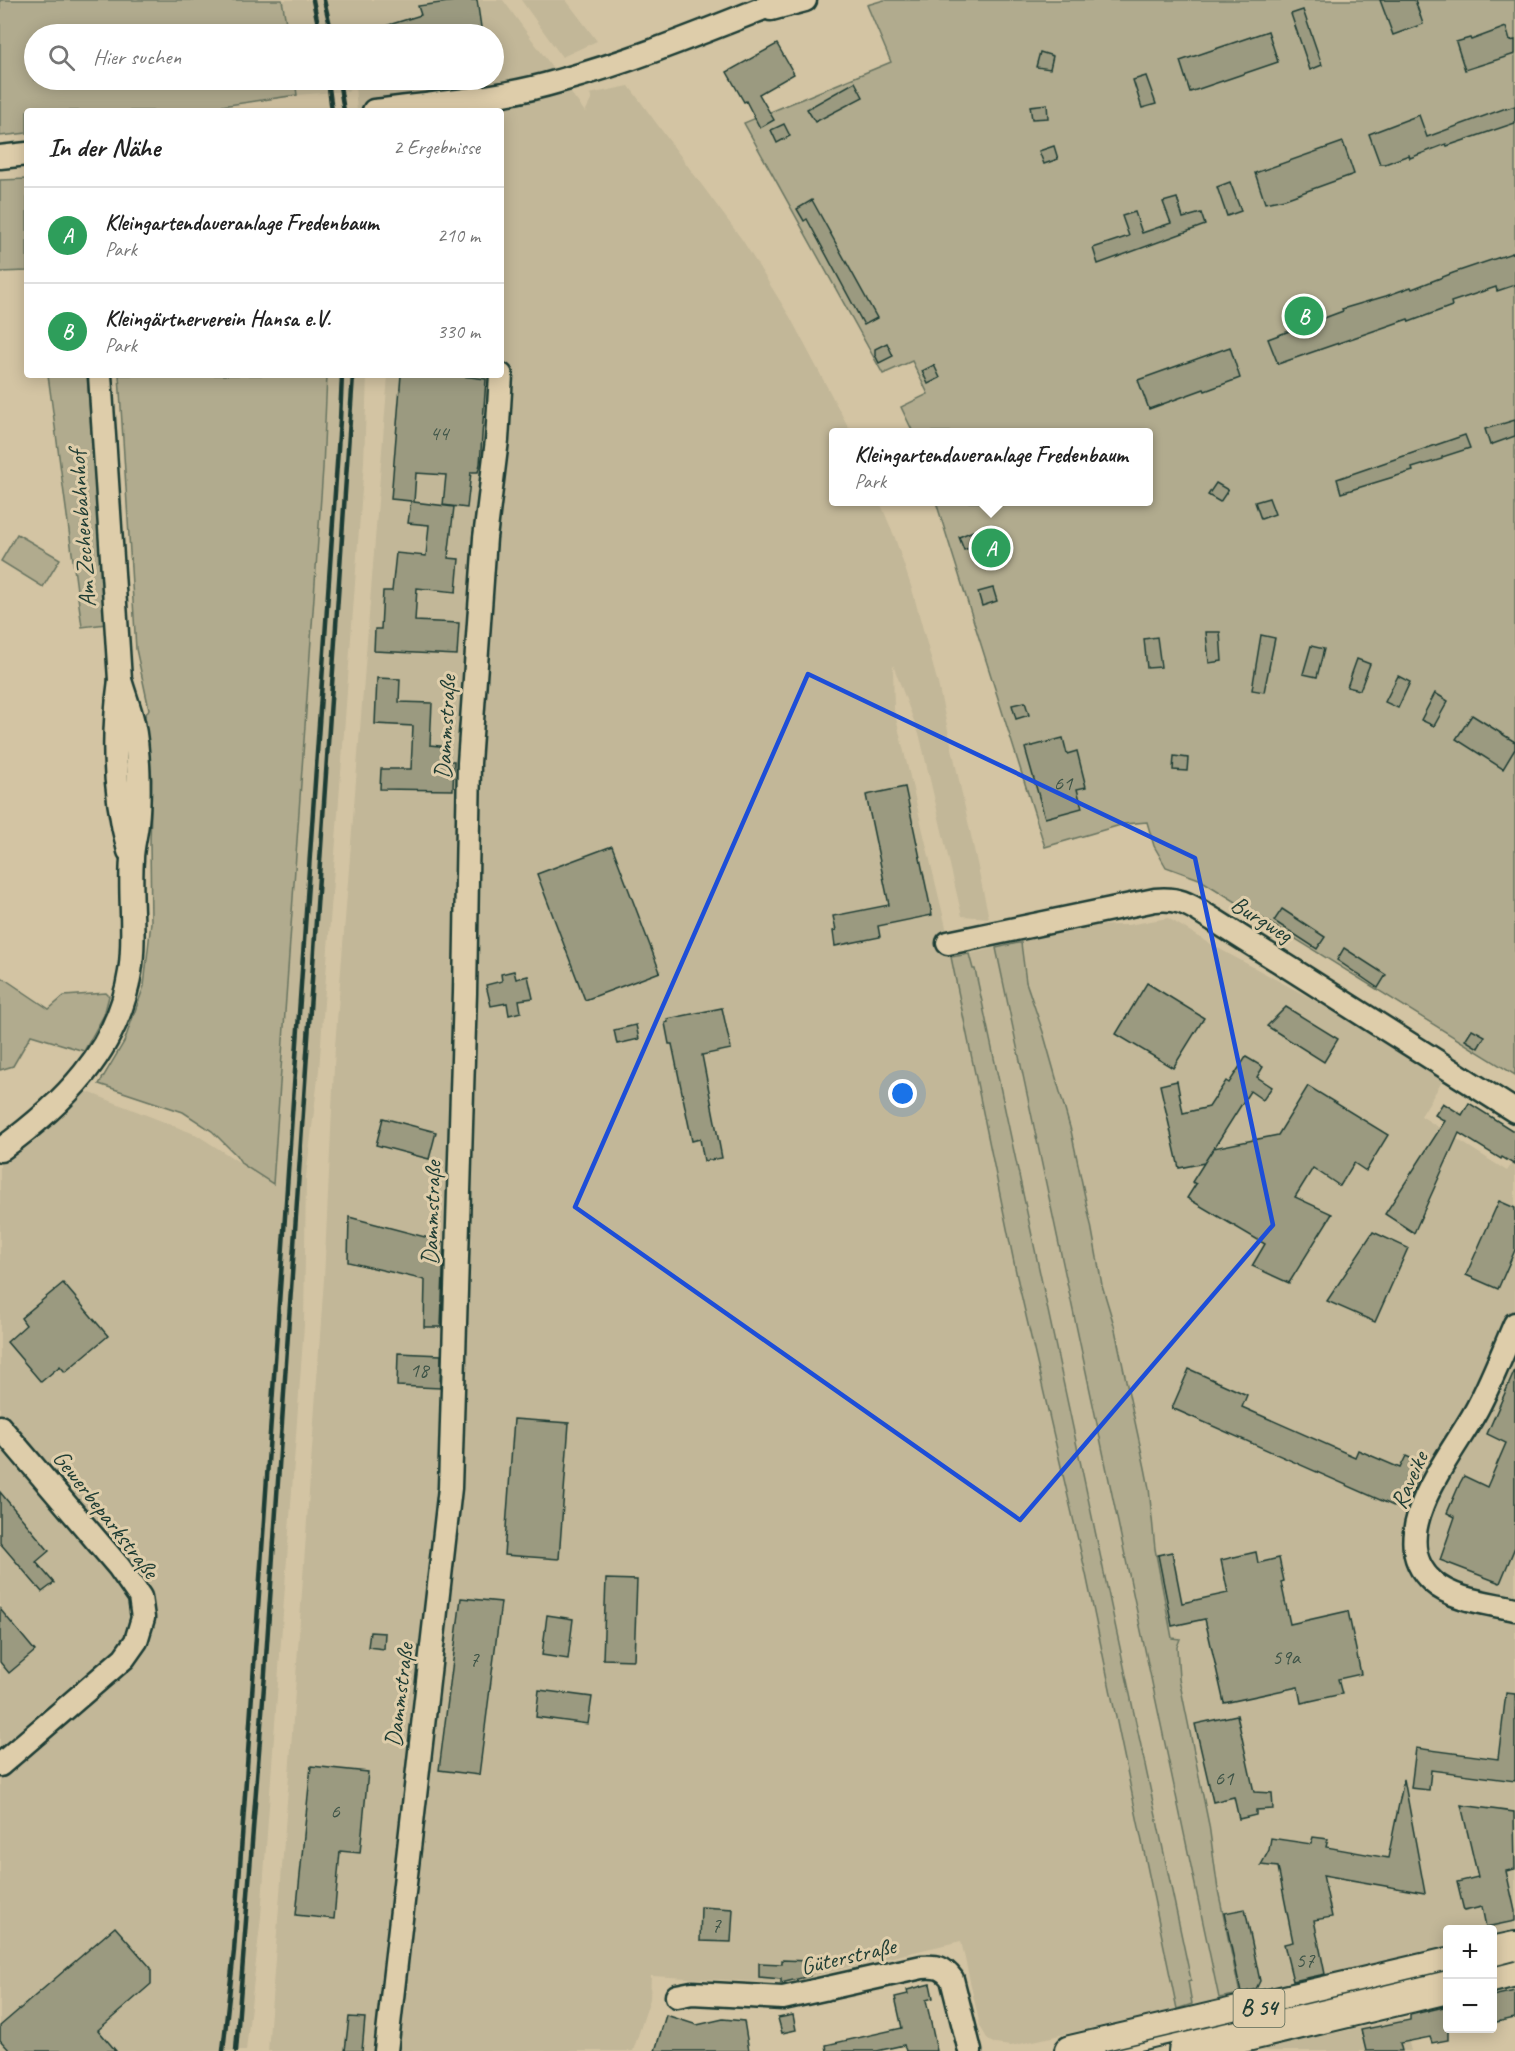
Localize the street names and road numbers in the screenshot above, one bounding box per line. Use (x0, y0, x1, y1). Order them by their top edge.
street label: Am Zechenbahnhof (61, 444, 102, 608)
street label: Dammstraße (427, 672, 463, 780)
street label: Burgweg (1226, 888, 1300, 950)
street label: Dammstraße (414, 1158, 448, 1266)
street label: Gewerbeparkstraße (46, 1444, 167, 1586)
street label: Raveike (1383, 1445, 1436, 1513)
street label: Dammstraße (378, 1639, 421, 1749)
street label: Güterstraße (798, 1930, 901, 1981)
road number: B 54 (1234, 1989, 1284, 2027)

